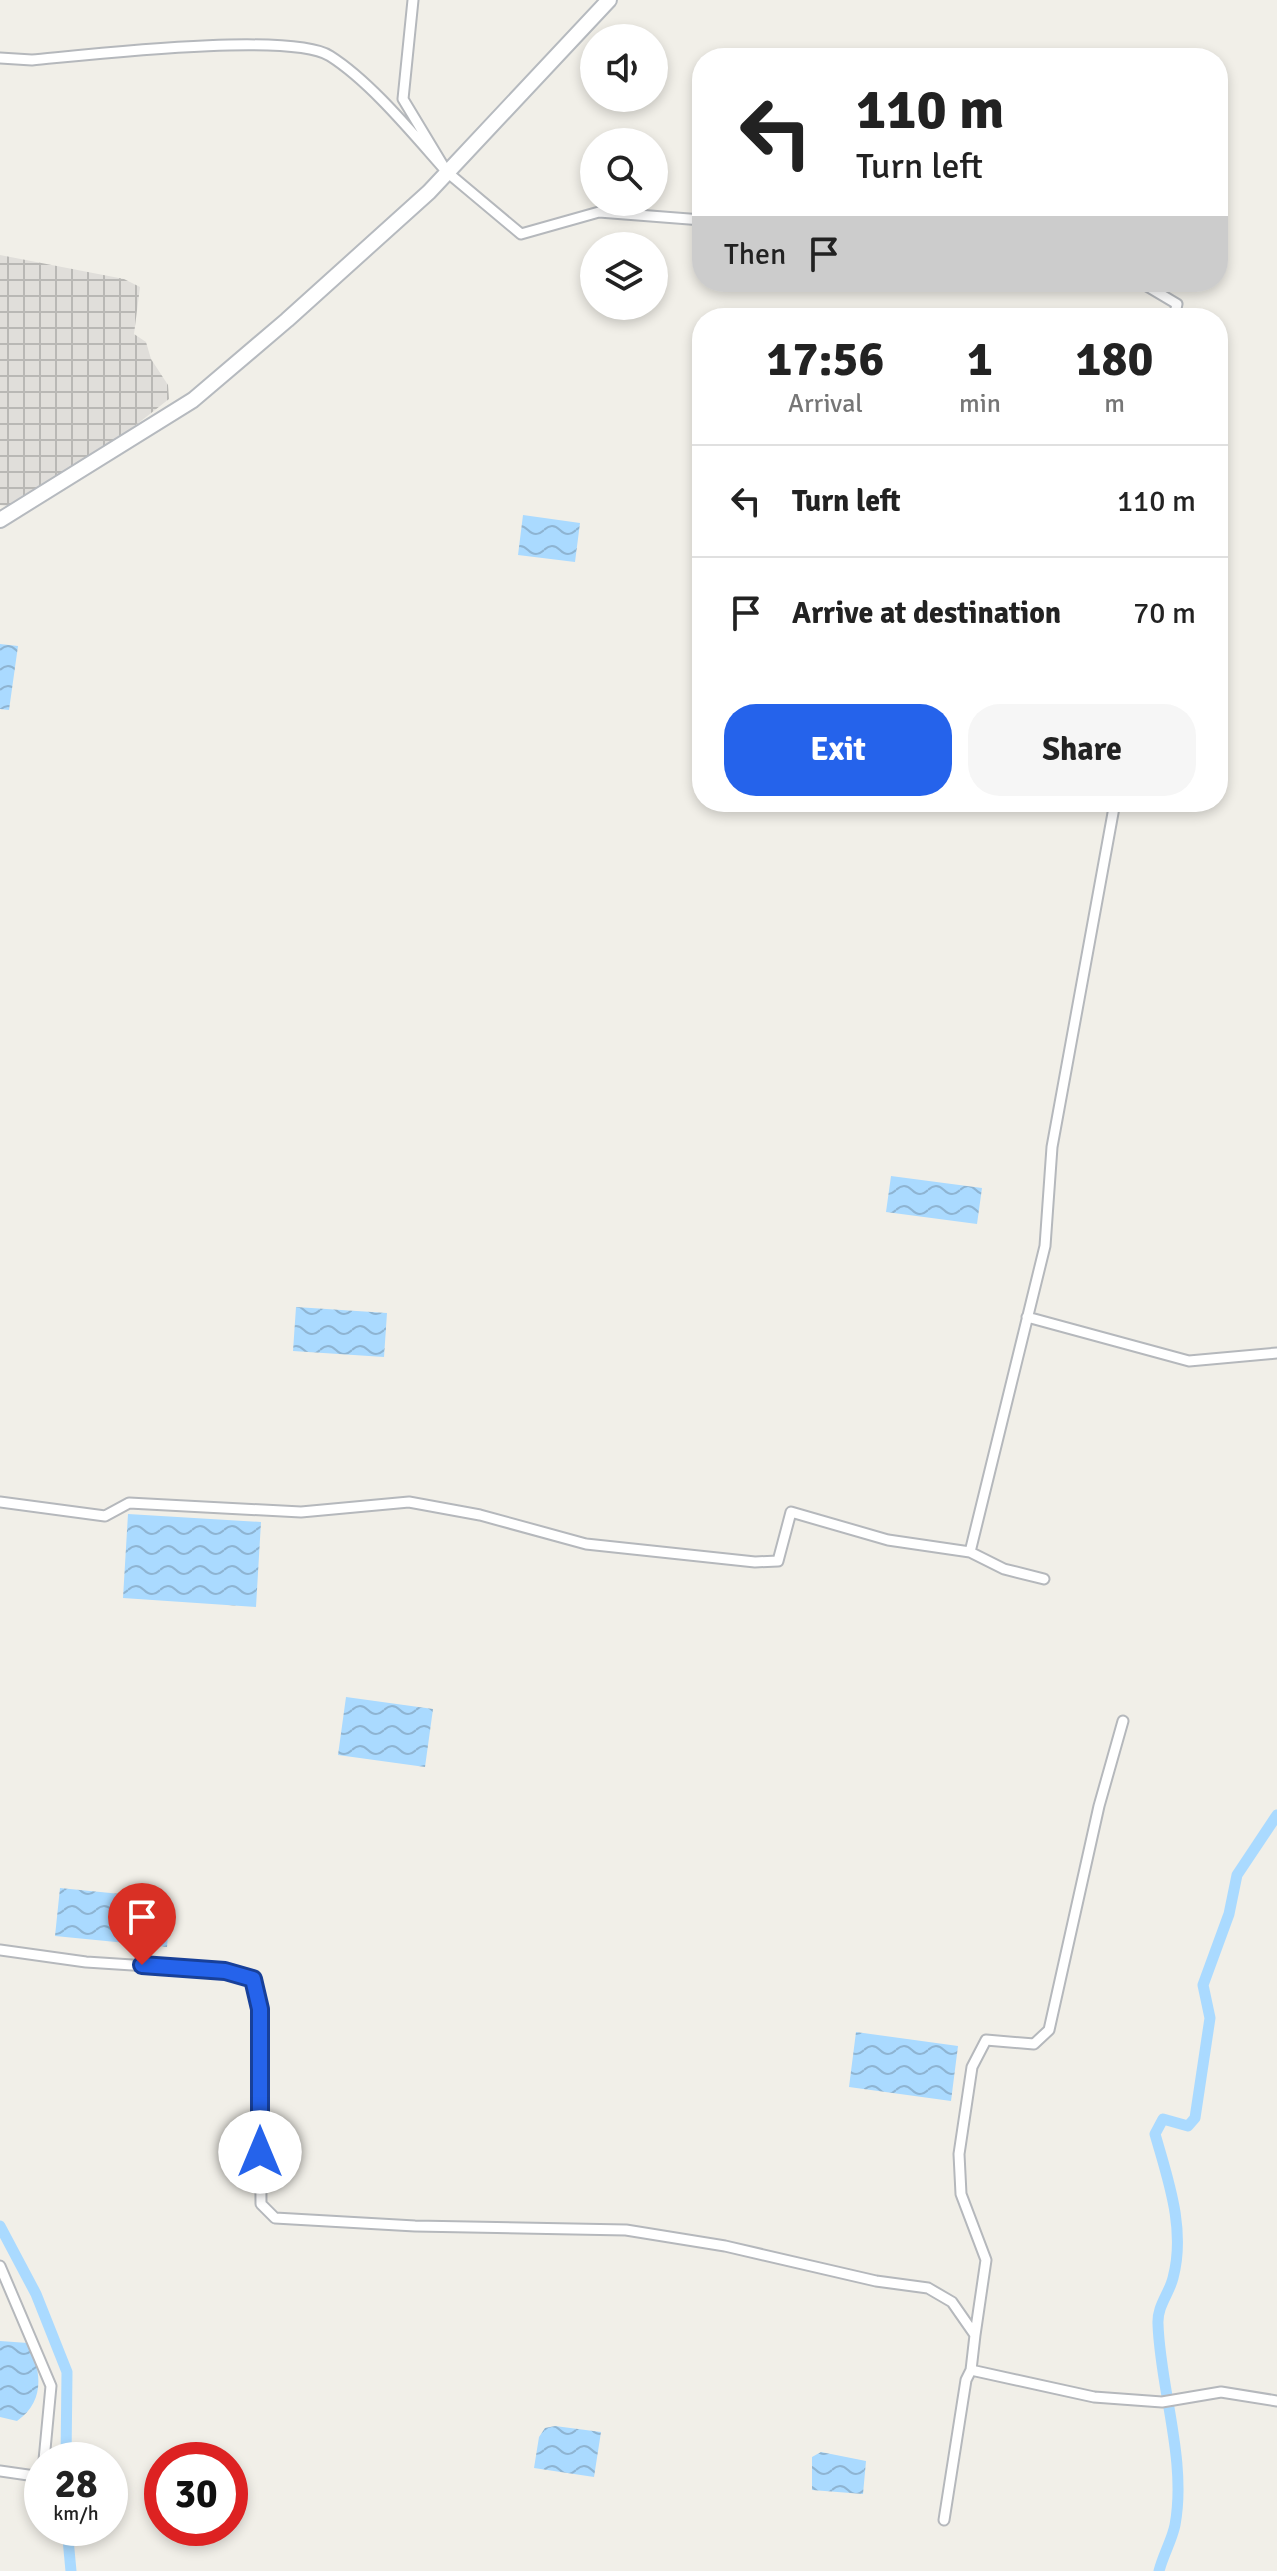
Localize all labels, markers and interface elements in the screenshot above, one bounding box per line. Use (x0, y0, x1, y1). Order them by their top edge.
map controls (580, 24, 668, 320)
button: sound (580, 24, 668, 112)
text: 110 m (856, 75, 1004, 144)
icon: left (724, 80, 828, 184)
button: search (580, 128, 668, 216)
text: Turn left (856, 144, 983, 189)
button: layers (580, 232, 668, 320)
icon: arrive (802, 232, 846, 276)
text: Then (724, 236, 786, 273)
text: 17:56 (767, 330, 884, 389)
text: 1 (967, 330, 993, 389)
text: 180 (1076, 330, 1153, 389)
text: Arrival (788, 388, 863, 420)
text: min (959, 388, 1001, 420)
text: m (1104, 388, 1125, 420)
icon: left (724, 479, 768, 523)
text: Turn left (792, 483, 901, 520)
text: 110 m (1117, 483, 1196, 520)
icon: arrive (724, 591, 768, 635)
text: Arrive at destination (792, 595, 1061, 632)
text: 70 m (1133, 595, 1196, 632)
button: Exit (724, 704, 952, 796)
button: Share (968, 704, 1196, 796)
pin (108, 1883, 176, 1965)
icon: arrive (120, 1895, 164, 1939)
position arrow (218, 2110, 302, 2194)
speed limit sign: 30 (144, 2442, 248, 2546)
text: 28 (54, 2459, 98, 2509)
text: km/h (53, 2501, 99, 2526)

